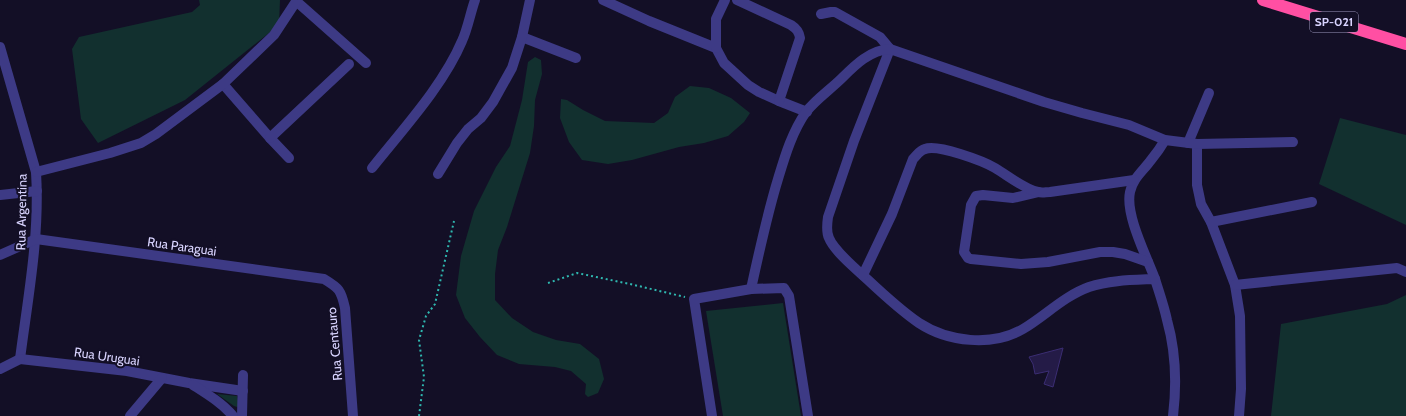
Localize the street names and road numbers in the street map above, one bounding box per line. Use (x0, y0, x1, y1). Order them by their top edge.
road number: SP-021 (1310, 12, 1358, 32)
street label: Rua Argentina (12, 173, 30, 250)
street label: Rua Paraguai (146, 233, 218, 259)
street label: Rua Centauro (323, 307, 345, 381)
street label: Rua Uruguai (73, 343, 141, 369)

